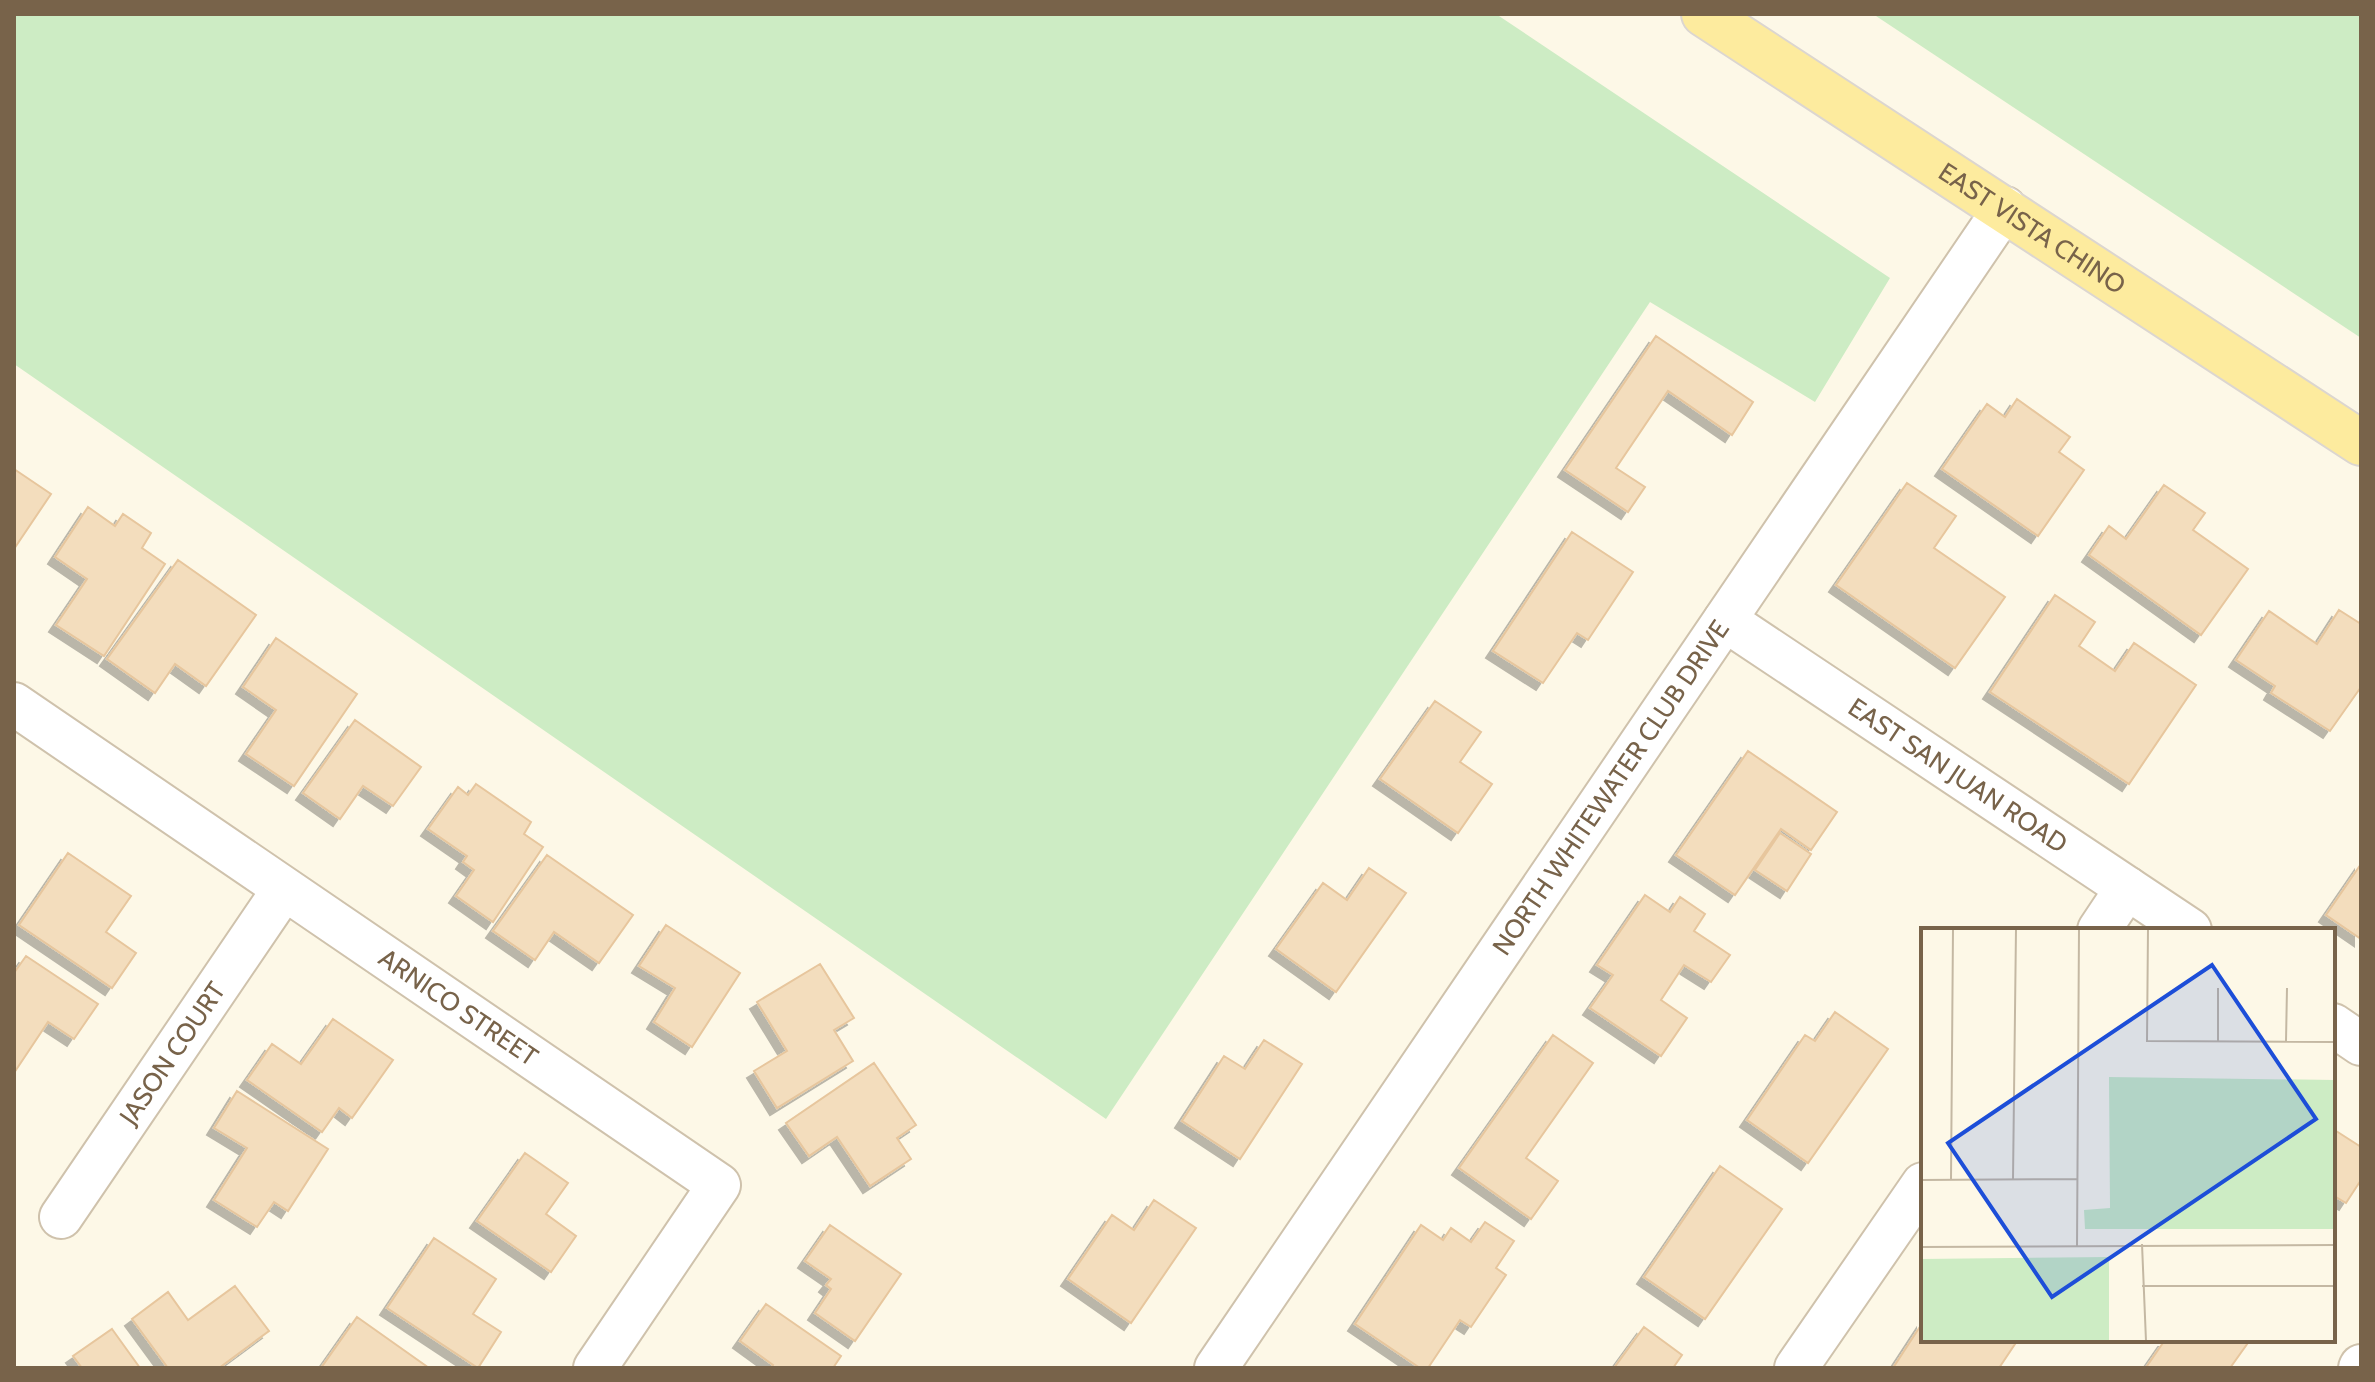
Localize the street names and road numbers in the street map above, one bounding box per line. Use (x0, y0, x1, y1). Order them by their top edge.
street label: EAST VISTA CHINO (1933, 156, 2132, 301)
street label: NORTH WHITEWATER CLUB DRIVE (1486, 614, 1736, 961)
street label: EAST SAN JUAN ROAD (1842, 691, 2074, 860)
street label: ARNICO STREET (373, 942, 544, 1073)
street label: JASON COURT (112, 976, 232, 1132)

